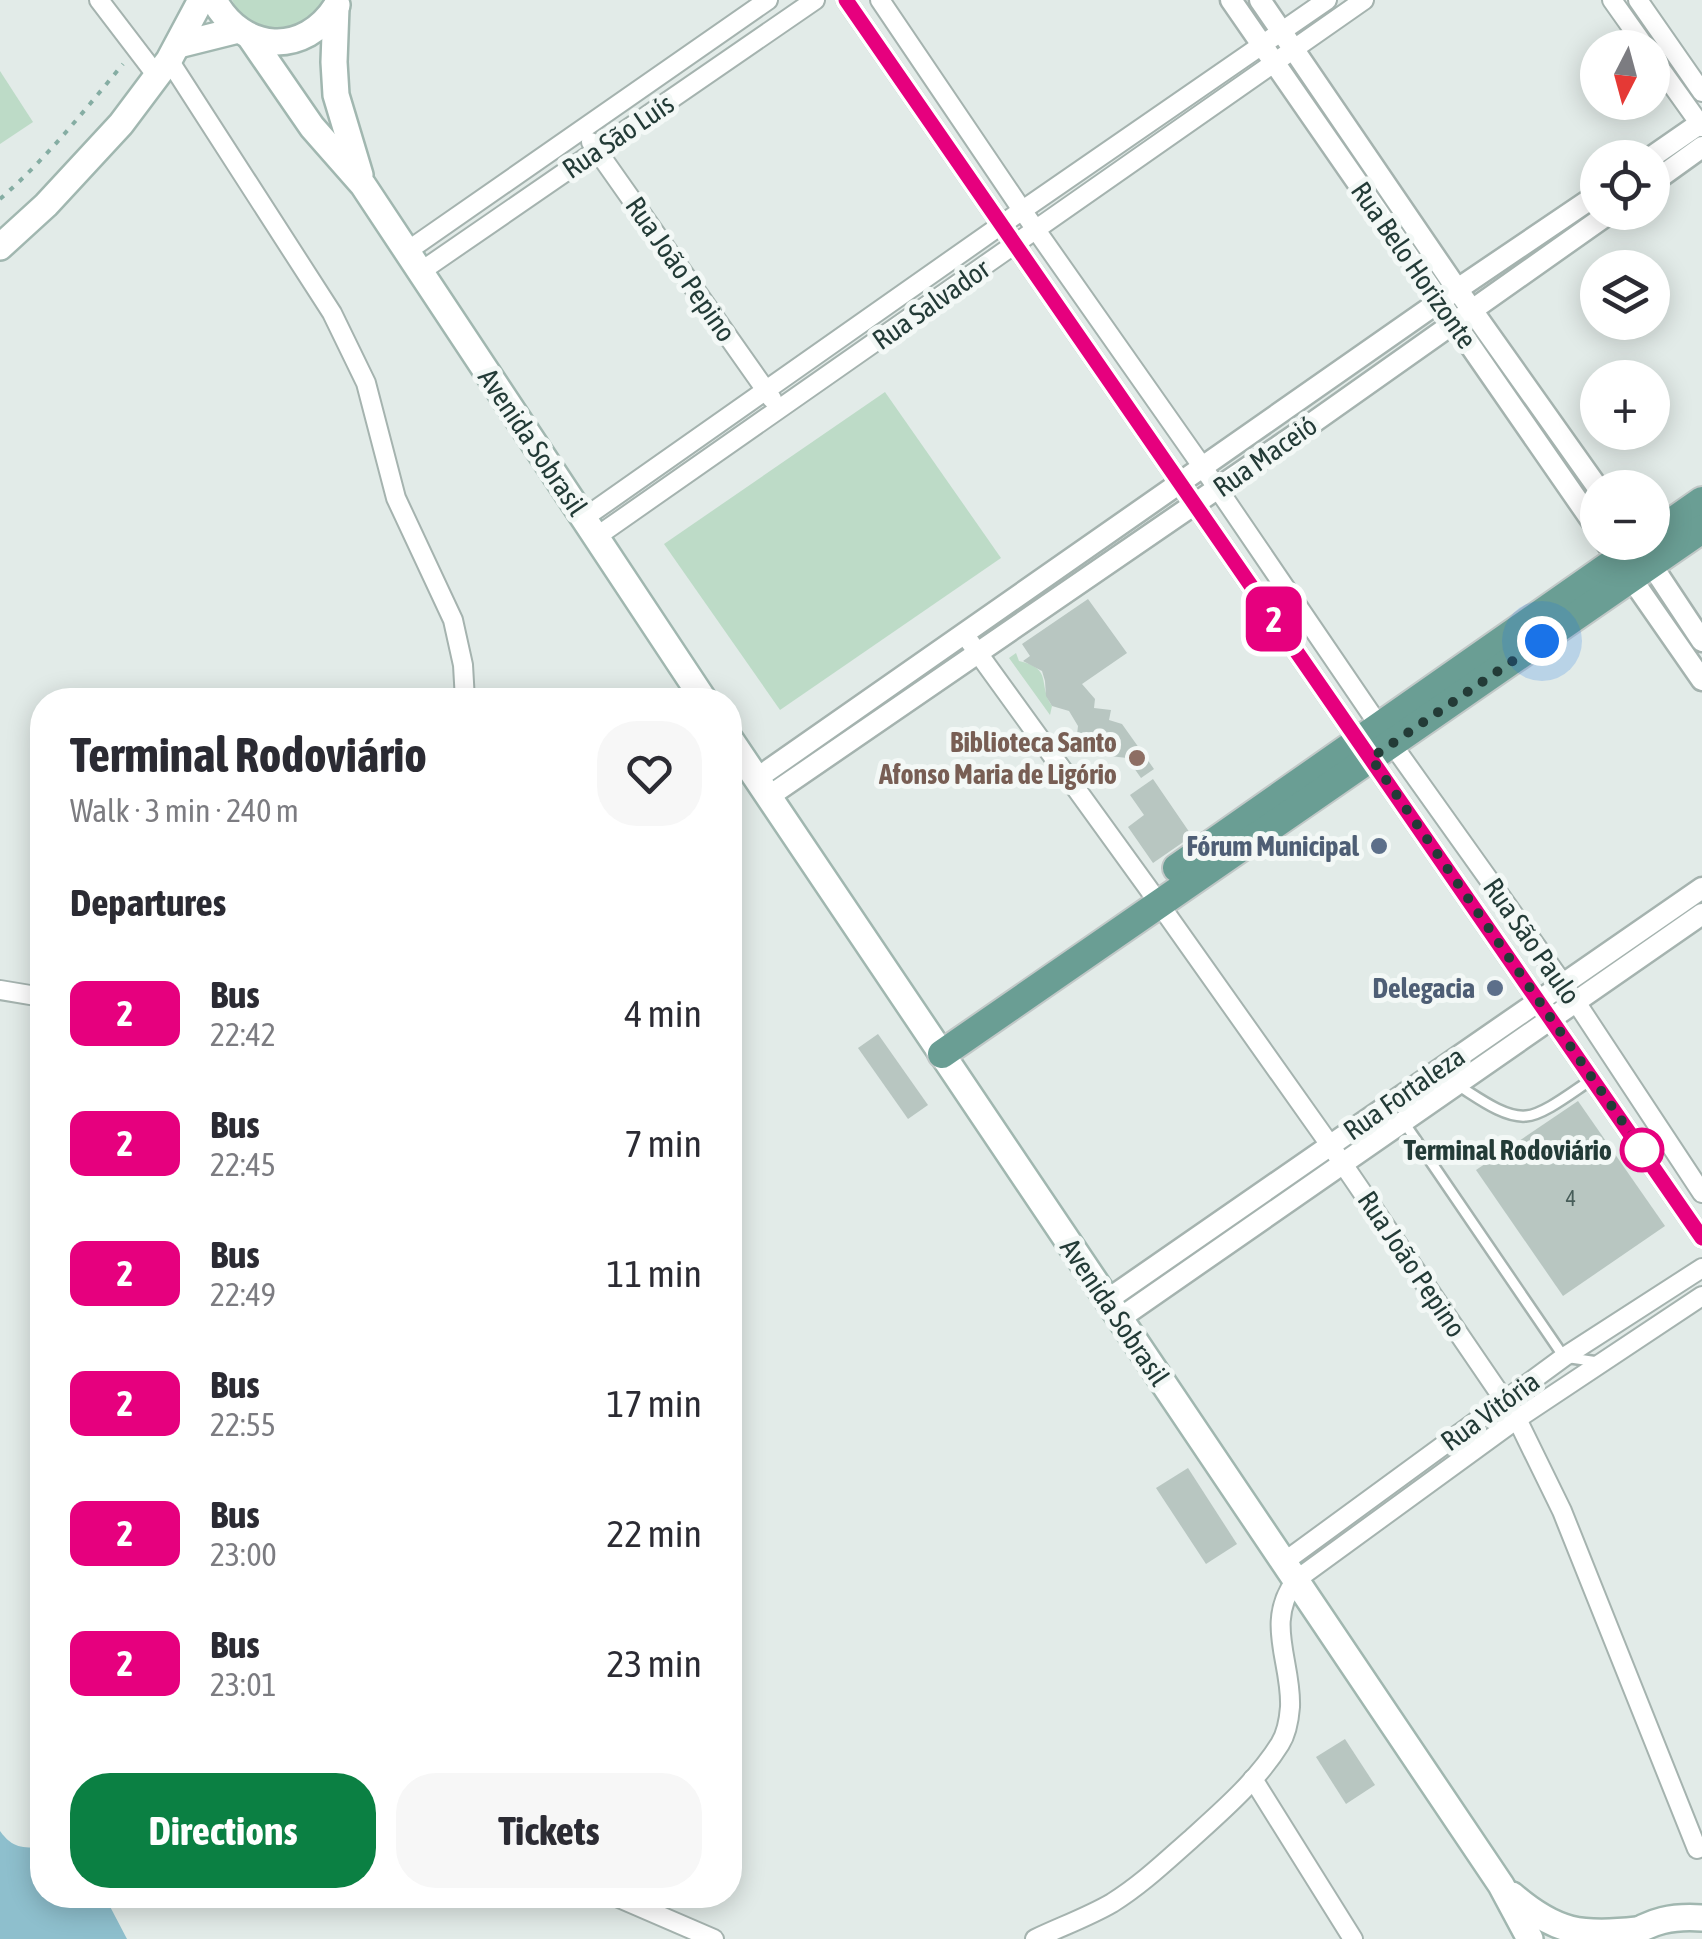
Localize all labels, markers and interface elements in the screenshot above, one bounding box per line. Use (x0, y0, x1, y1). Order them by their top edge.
north arrow (1580, 30, 1670, 120)
map controls (1580, 30, 1670, 560)
street label: Rua São Luís (556, 87, 680, 185)
button: locate (1580, 140, 1670, 230)
street label: Rua Belo Horizonte (1345, 176, 1483, 354)
street label: Rua João Pepino (619, 191, 743, 347)
button: layers (1580, 250, 1670, 340)
street label: Rua Salvador (866, 252, 996, 356)
button: + (1580, 360, 1670, 450)
street label: Avenida Sobrasil (472, 362, 594, 522)
street label: Rua Maceió (1207, 409, 1323, 503)
button: − (1580, 470, 1670, 560)
line badge: 2 (1242, 586, 1306, 652)
text: 2 (1266, 599, 1282, 639)
your location (1517, 616, 1567, 666)
button: heart (597, 721, 702, 826)
place label: Biblioteca Santo Afonso Maria de Ligório (878, 726, 1117, 790)
text: Terminal Rodoviário (70, 727, 427, 782)
marker: Biblioteca Santo Afonso Maria de Ligório (1126, 747, 1148, 769)
text: Walk · 3 min · 240 m (70, 792, 299, 829)
place label: Fórum Municipal (1187, 830, 1360, 862)
marker: Fórum Municipal (1368, 835, 1390, 857)
street label: Rua São Paulo (1477, 872, 1587, 1010)
text: Departures (70, 881, 226, 924)
place label: Delegacia (1372, 972, 1475, 1004)
text: Bus (210, 973, 260, 1016)
marker: Delegacia (1484, 977, 1506, 999)
text: 4 min (624, 992, 702, 1035)
text: 2 (117, 993, 133, 1033)
text: 22:42 (210, 1016, 276, 1053)
street label: Rua Fortaleza (1337, 1040, 1471, 1146)
text: Bus (210, 1103, 260, 1146)
text: 7 min (624, 1122, 702, 1165)
text: 2 (117, 1123, 133, 1163)
marker: Terminal Rodoviário (1621, 1129, 1663, 1171)
place label: Terminal Rodoviário (1404, 1134, 1612, 1166)
text: 22:45 (210, 1146, 276, 1183)
street label: Rua João Pepino (1351, 1185, 1473, 1343)
house number: 4 (1566, 1185, 1576, 1211)
street label: Avenida Sobrasil (1054, 1232, 1176, 1392)
text: Bus (210, 1233, 260, 1276)
text: 11 min (607, 1252, 702, 1295)
text: 2 (117, 1253, 133, 1293)
text: 22:49 (210, 1276, 276, 1313)
text: Bus (210, 1363, 260, 1406)
street label: Rua Vitória (1435, 1365, 1545, 1457)
text: 17 min (607, 1382, 702, 1425)
text: 2 (117, 1383, 133, 1423)
text: 22:55 (210, 1406, 276, 1443)
text: Bus (210, 1493, 260, 1536)
text: 22 min (607, 1512, 702, 1555)
text: 2 (117, 1513, 133, 1553)
text: 23:00 (210, 1536, 277, 1573)
text: Bus (210, 1623, 260, 1666)
text: 23 min (607, 1642, 702, 1685)
text: 2 (117, 1643, 133, 1683)
text: 23:01 (210, 1666, 277, 1703)
button: Directions (70, 1773, 376, 1888)
button: Tickets (396, 1773, 702, 1888)

